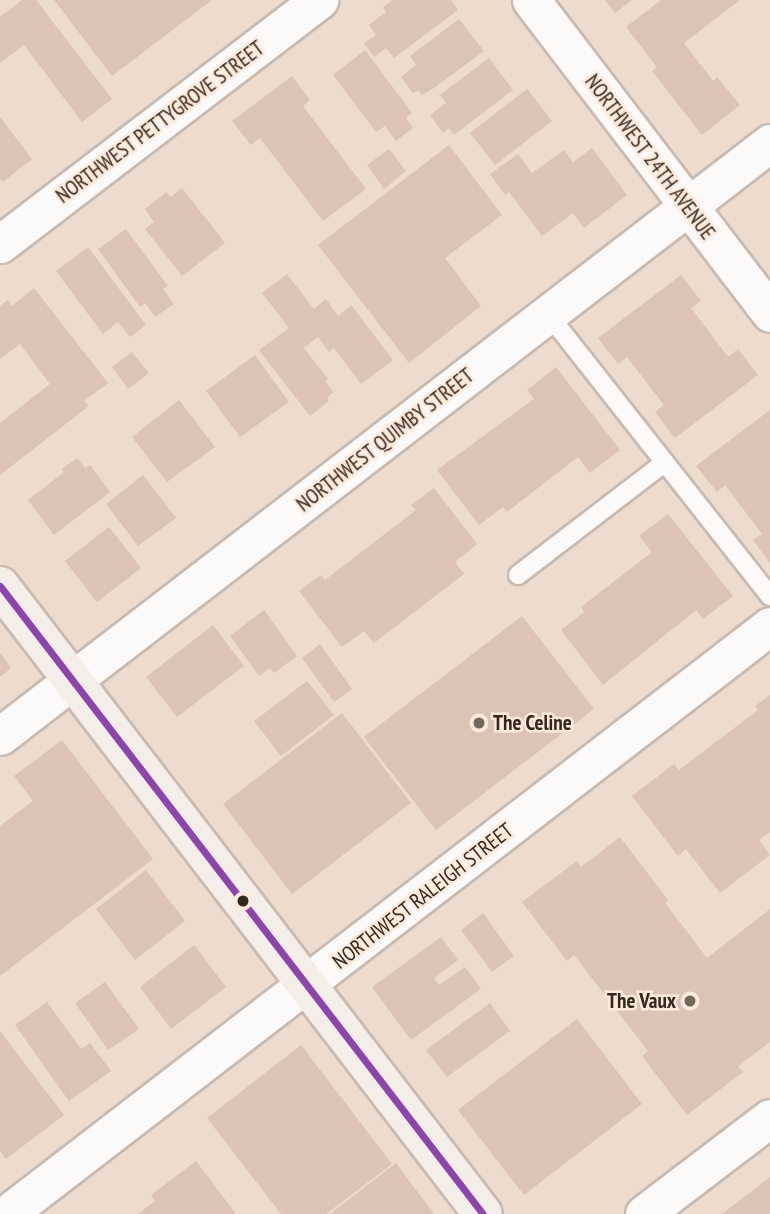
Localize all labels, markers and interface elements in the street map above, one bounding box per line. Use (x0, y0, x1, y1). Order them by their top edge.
street label: NORTHWEST PETTYGROVE STREET (51, 35, 269, 209)
street label: NORTHWEST 24TH AVENUE (579, 69, 721, 245)
street label: NORTHWEST QUIMBY STREET (291, 363, 479, 517)
place label: The Celine (493, 710, 572, 736)
marker: The Celine (471, 715, 487, 731)
street label: NORTHWEST RALEIGH STREET (328, 818, 518, 974)
unlabelled marker (236, 894, 250, 908)
place label: The Vaux (607, 988, 676, 1014)
marker: The Vaux (682, 993, 698, 1009)

